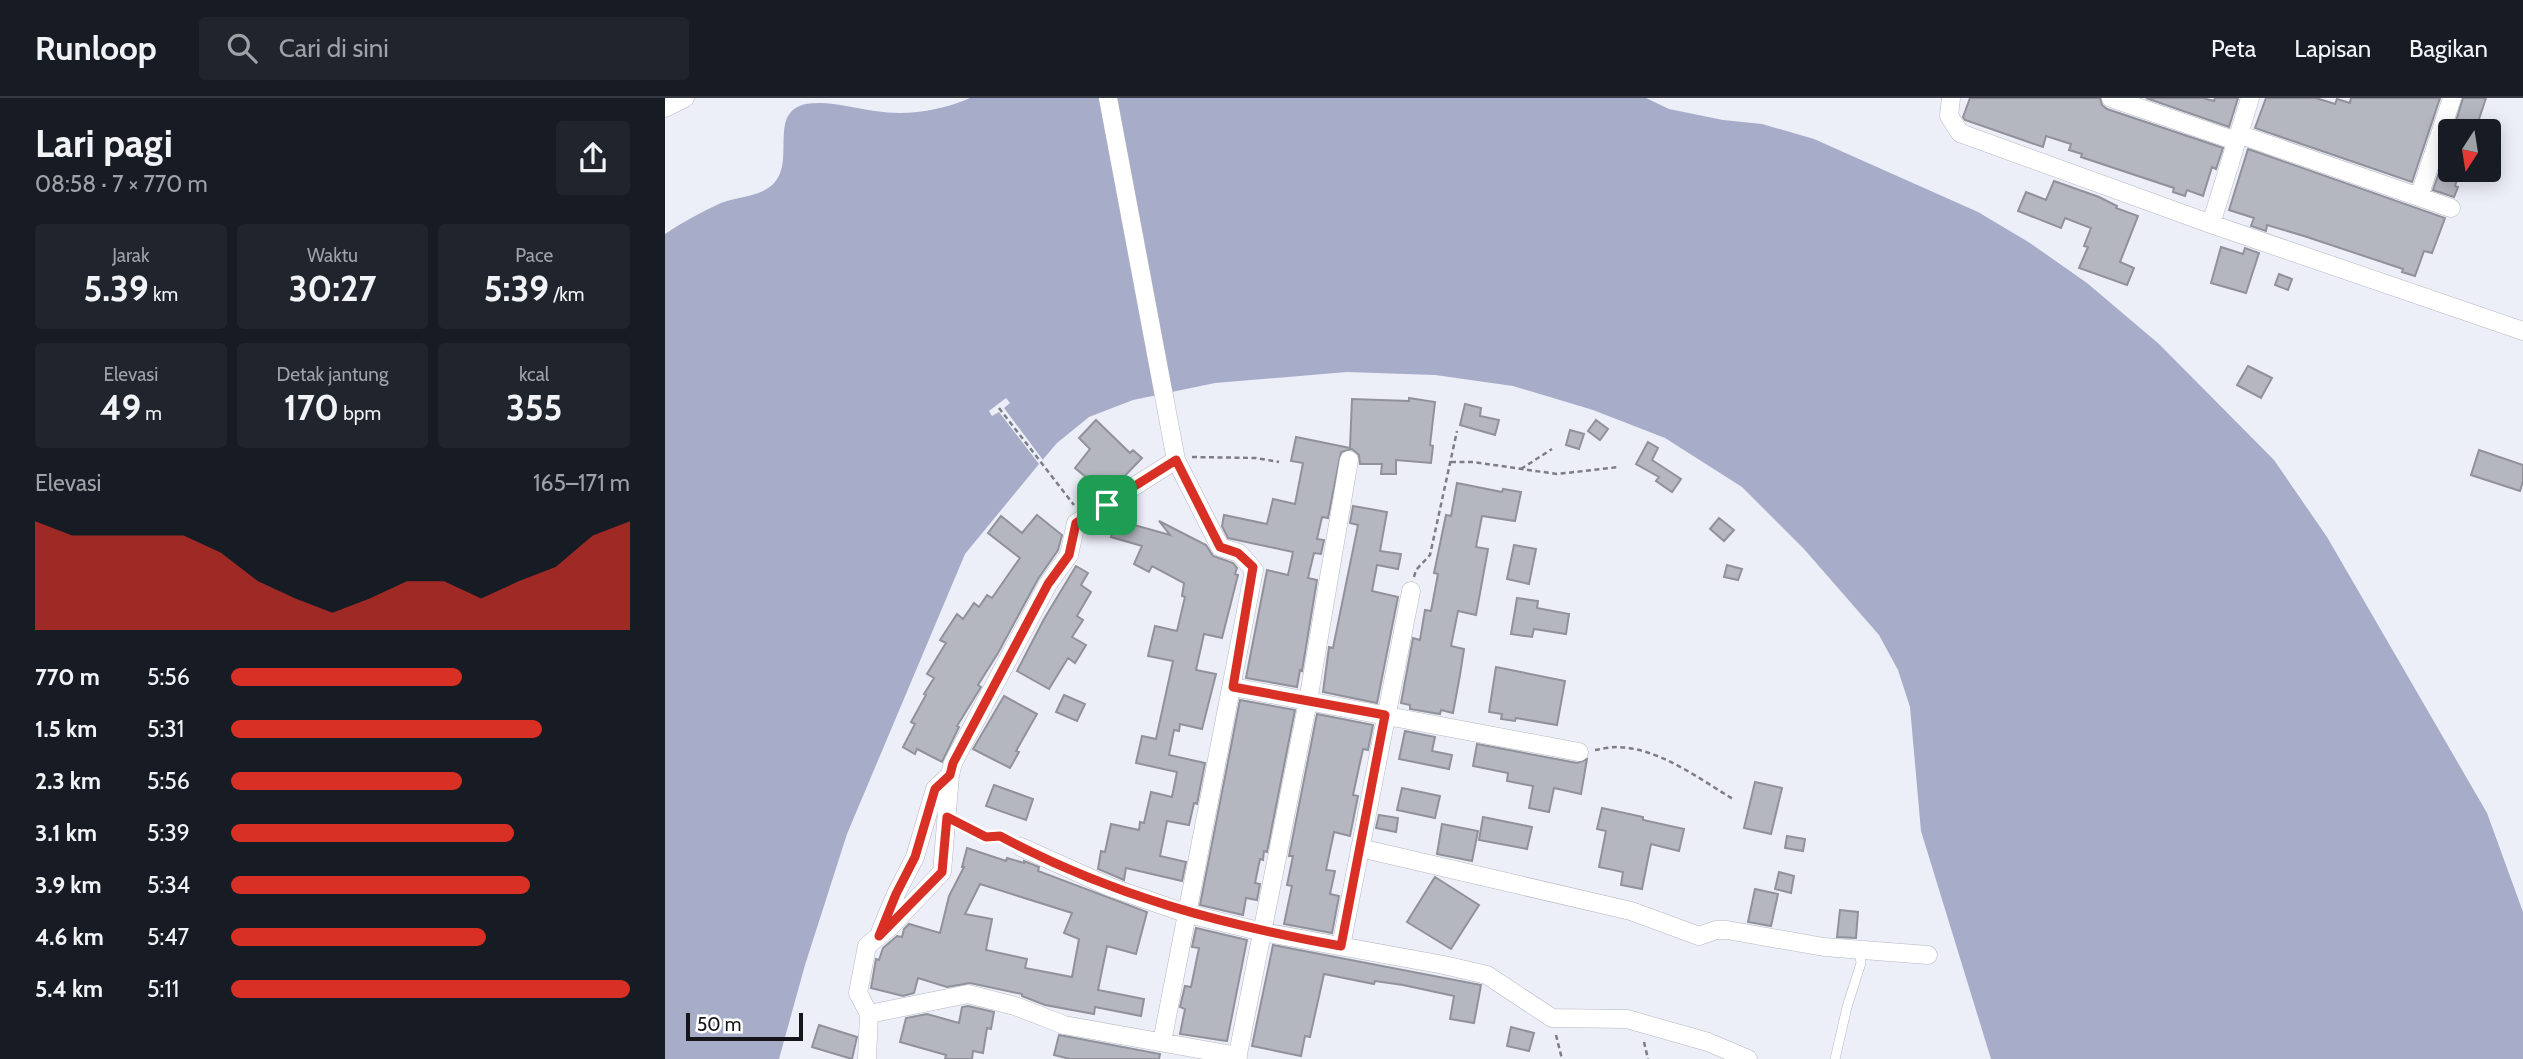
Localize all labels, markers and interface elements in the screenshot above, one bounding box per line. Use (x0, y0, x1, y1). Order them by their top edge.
search box (199, 17, 689, 80)
text: Runloop (35, 28, 157, 68)
icon: search (223, 29, 261, 67)
text: Cari di sini (279, 32, 389, 64)
text: Peta (2211, 34, 2256, 63)
text: Lapisan (2294, 34, 2371, 63)
text: Bagikan (2409, 34, 2488, 63)
north arrow (2438, 119, 2501, 182)
map controls (2438, 119, 2501, 182)
text: Lari pagi (35, 120, 173, 167)
button: share (556, 121, 630, 195)
text: 08:58 · 7 × 770 m (35, 170, 208, 198)
text: Jarak (112, 244, 149, 267)
text: Waktu (307, 244, 358, 267)
text: Pace (515, 244, 553, 267)
text: 5.39 (84, 267, 149, 310)
text: 30:27 (289, 267, 376, 310)
text: 5:39 (484, 267, 549, 310)
text: km (149, 283, 178, 306)
text: /km (549, 283, 585, 306)
text: Elevasi (103, 363, 158, 386)
text: Detak jantung (277, 363, 388, 386)
text: kcal (519, 363, 549, 386)
text: 49 (100, 386, 141, 429)
text: 170 (284, 386, 339, 429)
text: 355 (506, 386, 562, 429)
text: m (141, 402, 162, 425)
text: bpm (339, 402, 381, 425)
text: Elevasi (35, 469, 101, 497)
text: 165–171 m (533, 469, 630, 497)
pin (1077, 475, 1137, 535)
icon: arrive (1088, 486, 1126, 524)
text: 770 m (35, 663, 100, 691)
text: 5:56 (147, 663, 190, 691)
text: 1.5 km (35, 715, 97, 743)
text: 5:31 (147, 715, 184, 743)
text: 2.3 km (35, 767, 101, 795)
text: 5:56 (147, 767, 190, 795)
text: 3.1 km (35, 819, 97, 847)
text: 5:39 (147, 819, 190, 847)
text: 3.9 km (35, 871, 101, 899)
text: 5:34 (147, 871, 190, 899)
text: 4.6 km (35, 923, 104, 951)
text: 5:47 (147, 923, 189, 951)
text: 5.4 km (35, 975, 103, 1003)
text: 5:11 (147, 975, 179, 1003)
scale bar (686, 1010, 803, 1042)
text: 50 m (697, 1013, 741, 1036)

